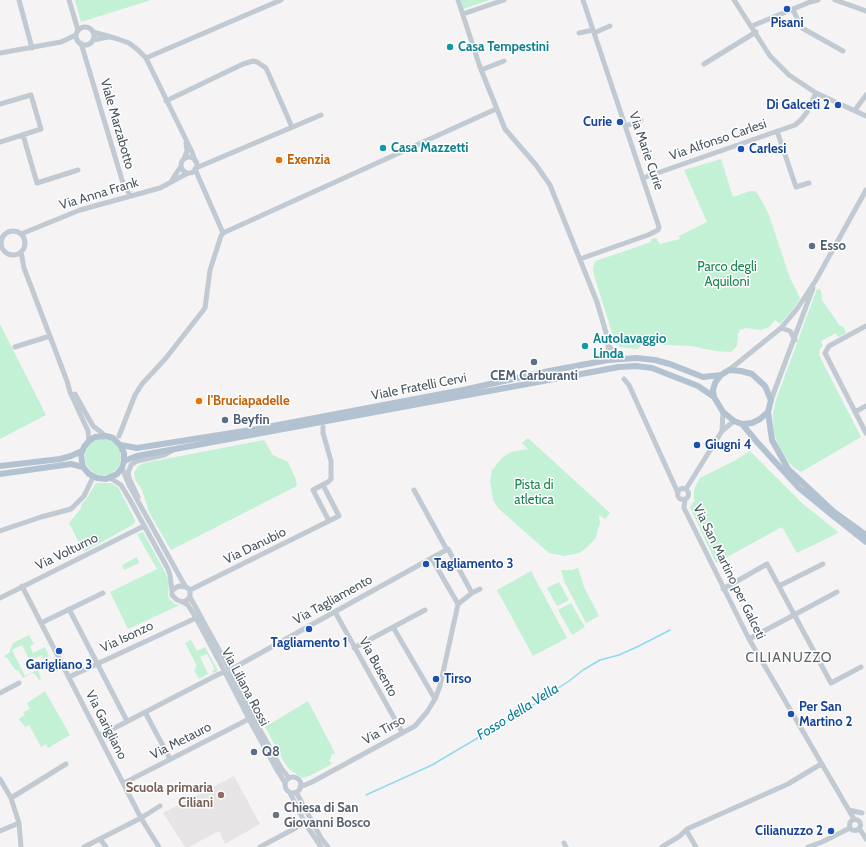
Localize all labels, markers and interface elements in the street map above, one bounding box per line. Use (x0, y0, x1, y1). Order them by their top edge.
marker: Pisani (782, 4, 792, 14)
place label: Pisani (770, 15, 804, 31)
place label: Casa Tempestini (458, 39, 549, 55)
marker: Casa Tempestini (445, 42, 455, 52)
street label: Viale Marzabotto (97, 77, 137, 171)
place label: Di Galceti 2 (766, 97, 830, 113)
marker: Di Galceti 2 (833, 100, 843, 110)
street label: Via Marie Curie (625, 110, 667, 192)
place label: Curie (583, 114, 612, 130)
street label: Via Alfonso Carlesi (667, 116, 769, 164)
marker: Curie (615, 117, 625, 127)
place label: Casa Mazzetti (391, 140, 468, 156)
place label: Carlesi (749, 141, 786, 157)
marker: Casa Mazzetti (378, 143, 388, 153)
marker: Carlesi (736, 144, 746, 154)
place label: Exenzia (287, 152, 330, 168)
marker: Exenzia (274, 155, 284, 165)
street label: Via Anna Frank (58, 175, 140, 213)
place label: Esso (820, 238, 846, 254)
marker: Esso (807, 241, 817, 251)
park label: Parco degli Aquiloni (697, 259, 757, 290)
place label: Autolavaggio Linda (593, 331, 666, 362)
marker: Autolavaggio Linda (580, 341, 590, 351)
marker: CEM Carburanti (529, 357, 539, 367)
place label: CEM Carburanti (490, 368, 578, 384)
street label: Viale Fratelli Cervi (370, 370, 468, 404)
place label: I'Bruciapadelle (207, 393, 290, 409)
marker: I'Bruciapadelle (194, 396, 204, 406)
place label: Beyfin (233, 412, 270, 428)
marker: Beyfin (220, 415, 230, 425)
place label: Giugni 4 (705, 437, 752, 453)
marker: Giugni 4 (692, 440, 702, 450)
park label: Pista di atletica (514, 477, 554, 508)
street label: Via San Martino per Galceti (689, 502, 769, 642)
street label: Via Danubio (221, 524, 289, 568)
street label: Via Volturno (33, 530, 101, 574)
place label: Tagliamento 3 (434, 556, 513, 572)
marker: Tagliamento 3 (421, 559, 431, 569)
street label: Via Tagliamento (291, 572, 375, 628)
street label: Via Isonzo (98, 618, 156, 656)
marker: Tagliamento 1 (304, 624, 314, 634)
place label: Tagliamento 1 (270, 635, 348, 651)
street label: Via Busento (355, 635, 401, 699)
street label: Via Liliana Rossi (218, 645, 272, 729)
marker: Garigliano 3 (54, 646, 64, 656)
district label: CILIANUZZO (745, 650, 833, 666)
place label: Garigliano 3 (26, 657, 92, 673)
place label: Tirso (444, 671, 471, 687)
marker: Tirso (431, 674, 441, 684)
water label: Fosso della Vella (474, 680, 562, 744)
street label: Via Garigliano (82, 688, 130, 762)
place label: Per San Martino 2 (799, 699, 852, 730)
marker: Per San Martino 2 (786, 709, 796, 719)
street label: Via Tirso (360, 712, 408, 748)
street label: Via Metauro (148, 719, 214, 763)
place label: Q8 (262, 744, 280, 760)
marker: Q8 (249, 747, 259, 757)
place label: Scuola primaria Ciliani (126, 780, 213, 811)
marker: Scuola primaria Ciliani (216, 790, 226, 800)
place label: Chiesa di San Giovanni Bosco (284, 800, 371, 831)
marker: Chiesa di San Giovanni Bosco (271, 810, 281, 820)
place label: Cilianuzzo 2 (755, 823, 823, 839)
marker: Cilianuzzo 2 (826, 826, 836, 836)

